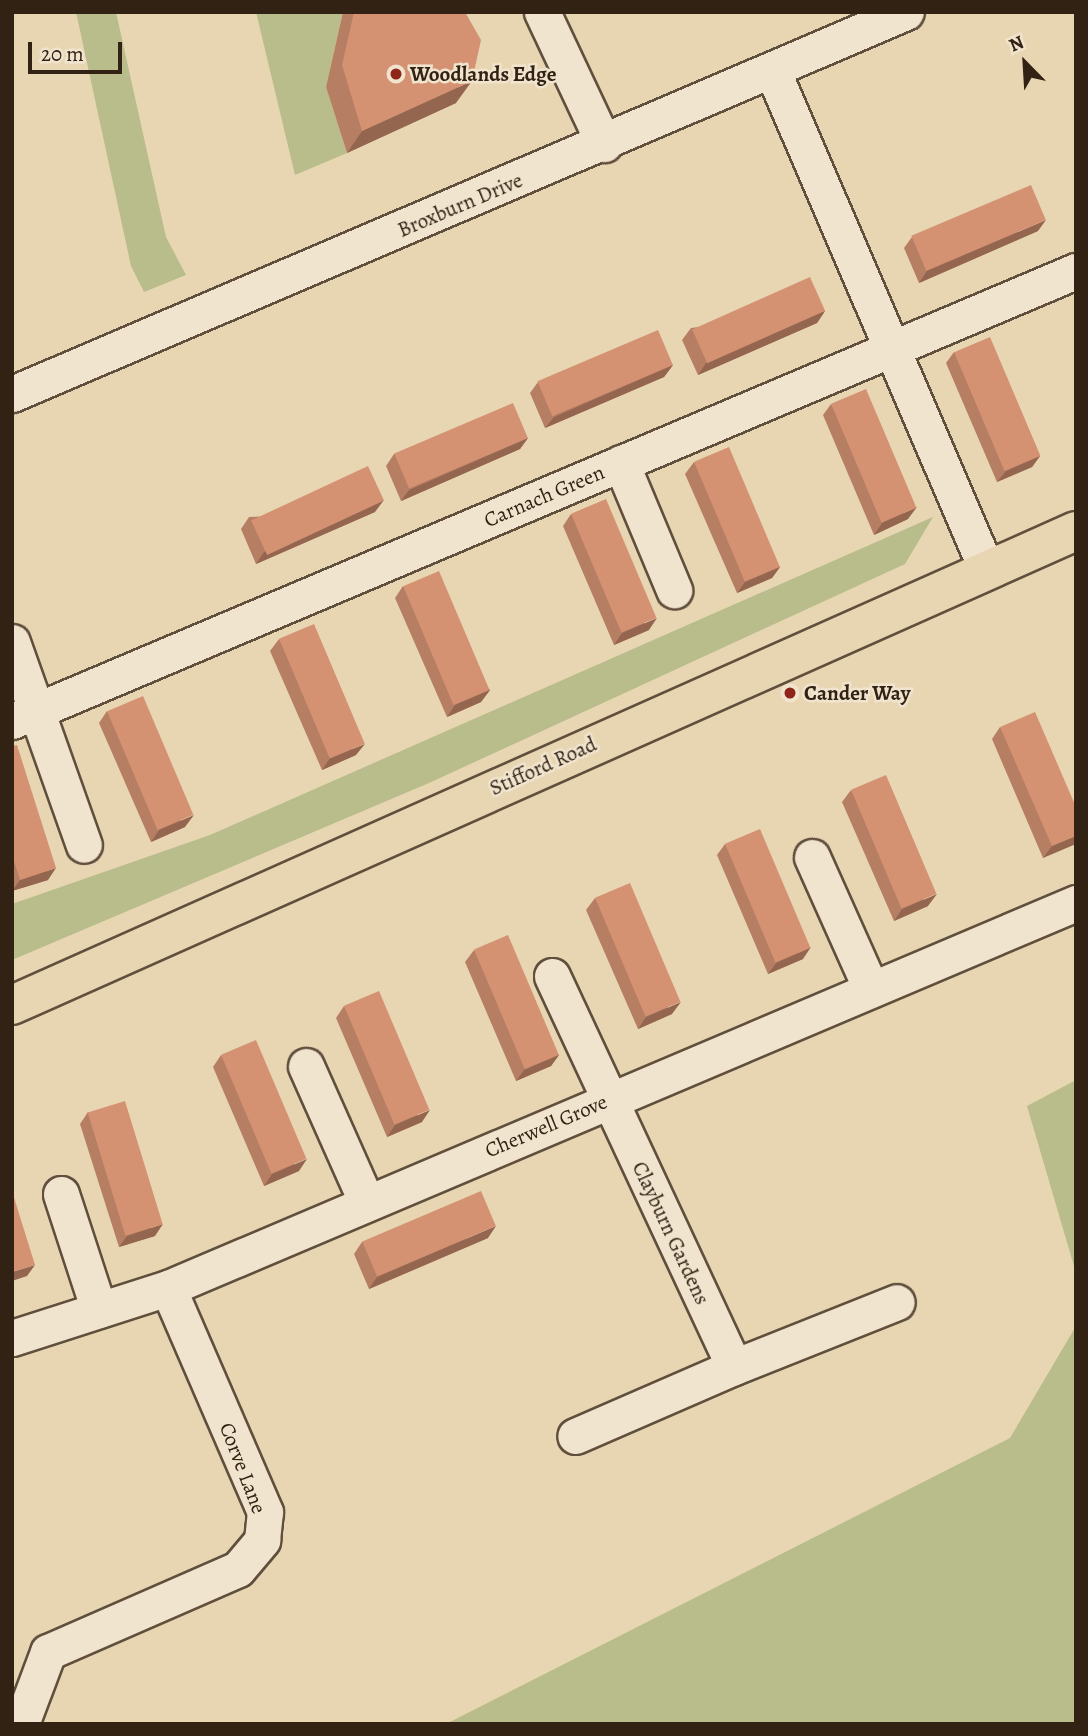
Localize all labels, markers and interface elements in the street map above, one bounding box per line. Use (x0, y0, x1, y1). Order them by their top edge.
scale bar (32, 28, 126, 72)
north arrow (990, 28, 1060, 98)
text: N (1005, 29, 1028, 59)
text: 20 m (41, 40, 84, 68)
place label: Woodlands Edge (410, 61, 556, 87)
marker: Woodlands Edge (388, 66, 404, 82)
street label: Broxburn Drive (394, 167, 526, 243)
street label: Carnach Green (480, 459, 608, 533)
place label: Cander Way (804, 680, 910, 706)
marker: Cander Way (782, 685, 798, 701)
street label: Stifford Road (486, 731, 600, 801)
street label: Cherwell Grove (481, 1089, 611, 1163)
street label: Clayburn Gardens (627, 1158, 715, 1308)
street label: Corve Lane (214, 1419, 272, 1517)

